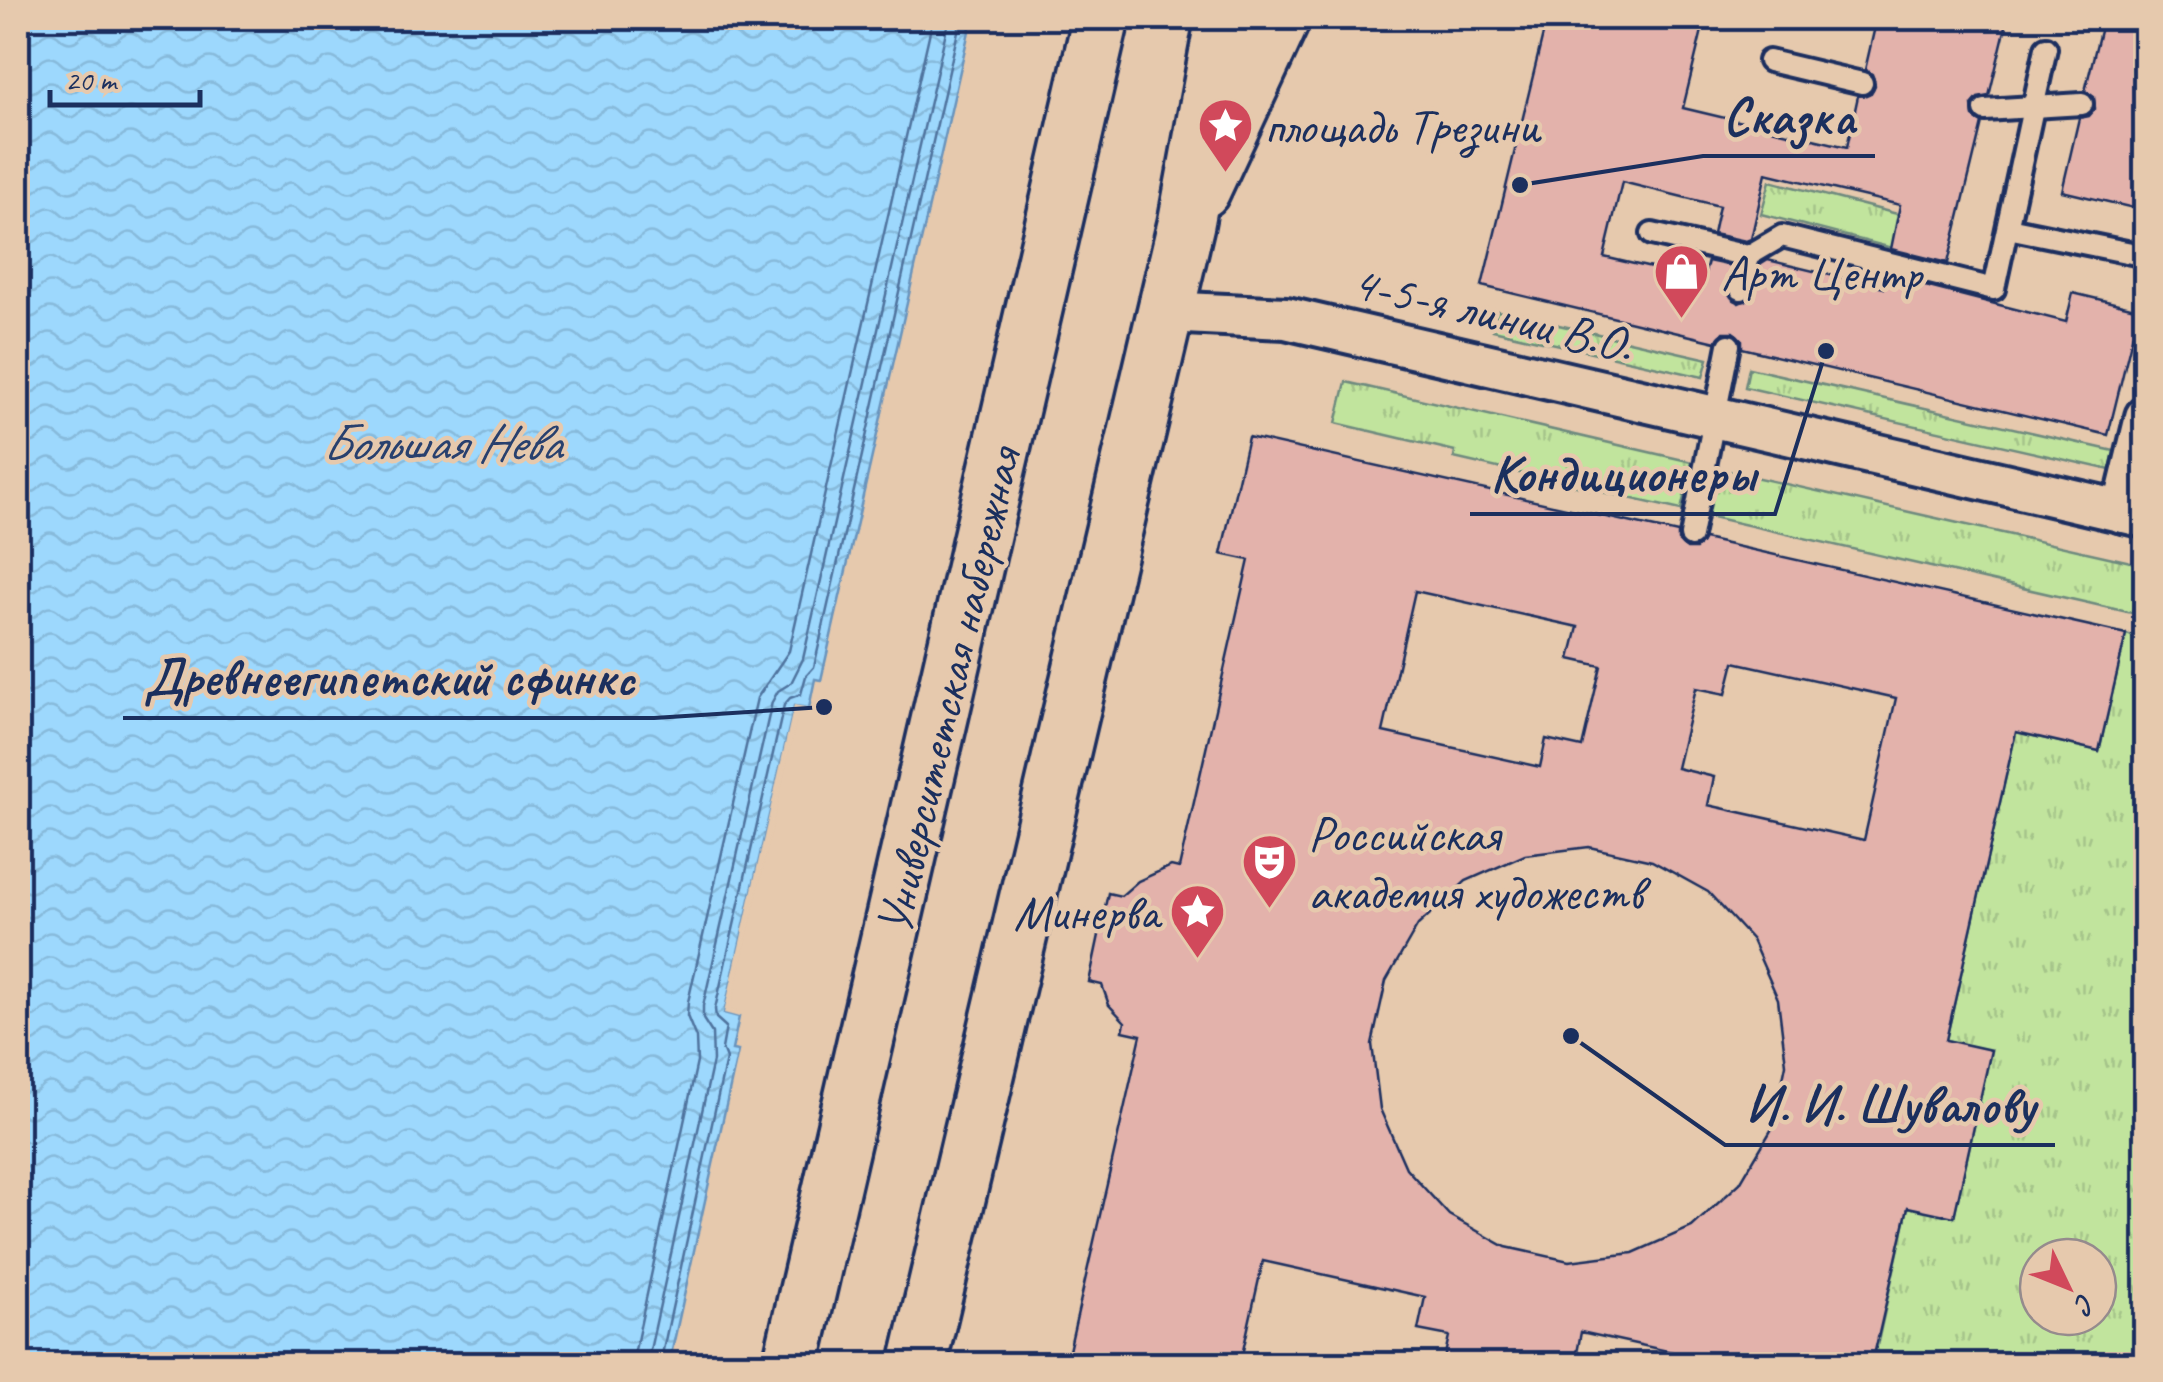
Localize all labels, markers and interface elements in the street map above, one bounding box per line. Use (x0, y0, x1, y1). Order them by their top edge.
scale bar (50, 45, 200, 107)
text: 20 m (65, 61, 118, 99)
callout: Сказка (1703, 74, 1875, 156)
text: Сказка (1723, 84, 1858, 150)
place icon: площадь Трезини (1195, 95, 1255, 174)
place label: площадь Трезини (1264, 95, 1542, 158)
shop icon: Арт Центр (1652, 242, 1712, 321)
place label: Арт Центр (1721, 242, 1925, 305)
street label: 4-5-я линии В.О. (1346, 251, 1639, 376)
water label: Большая Нева (322, 410, 564, 476)
callout: Кондиционеры (1470, 432, 1775, 514)
street label: Университетская набережная (862, 439, 1036, 940)
text: Кондиционеры (1491, 441, 1760, 507)
callout: Древнеегипетский сфинкс (123, 636, 654, 718)
text: Древнеегипетский сфинкс (144, 645, 636, 711)
place label: Российская академия художеств (1308, 803, 1653, 924)
theatre icon: Российская академия художеств (1239, 832, 1299, 911)
place label: Минерва (1014, 881, 1163, 944)
place icon: Минерва (1168, 881, 1228, 960)
callout: И. И. Шувалову (1725, 1063, 2055, 1145)
text: И. И. Шувалову (1745, 1072, 2040, 1138)
north arrow (2018, 1237, 2118, 1337)
text: С (2066, 1287, 2103, 1323)

